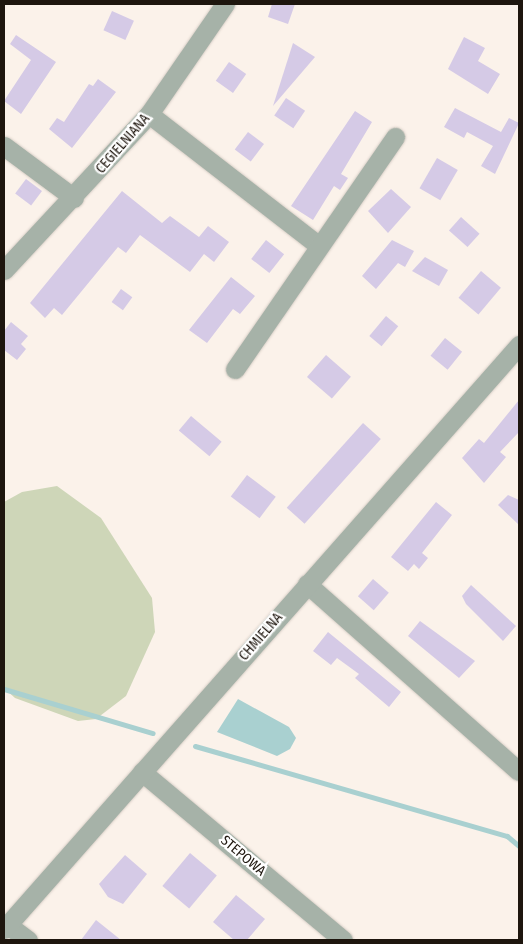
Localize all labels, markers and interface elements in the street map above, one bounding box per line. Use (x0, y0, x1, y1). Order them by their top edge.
street label: CEGIELNIANA (93, 111, 153, 177)
street label: CHMIELNA (236, 610, 286, 664)
street label: STEPOWA (217, 832, 269, 880)

